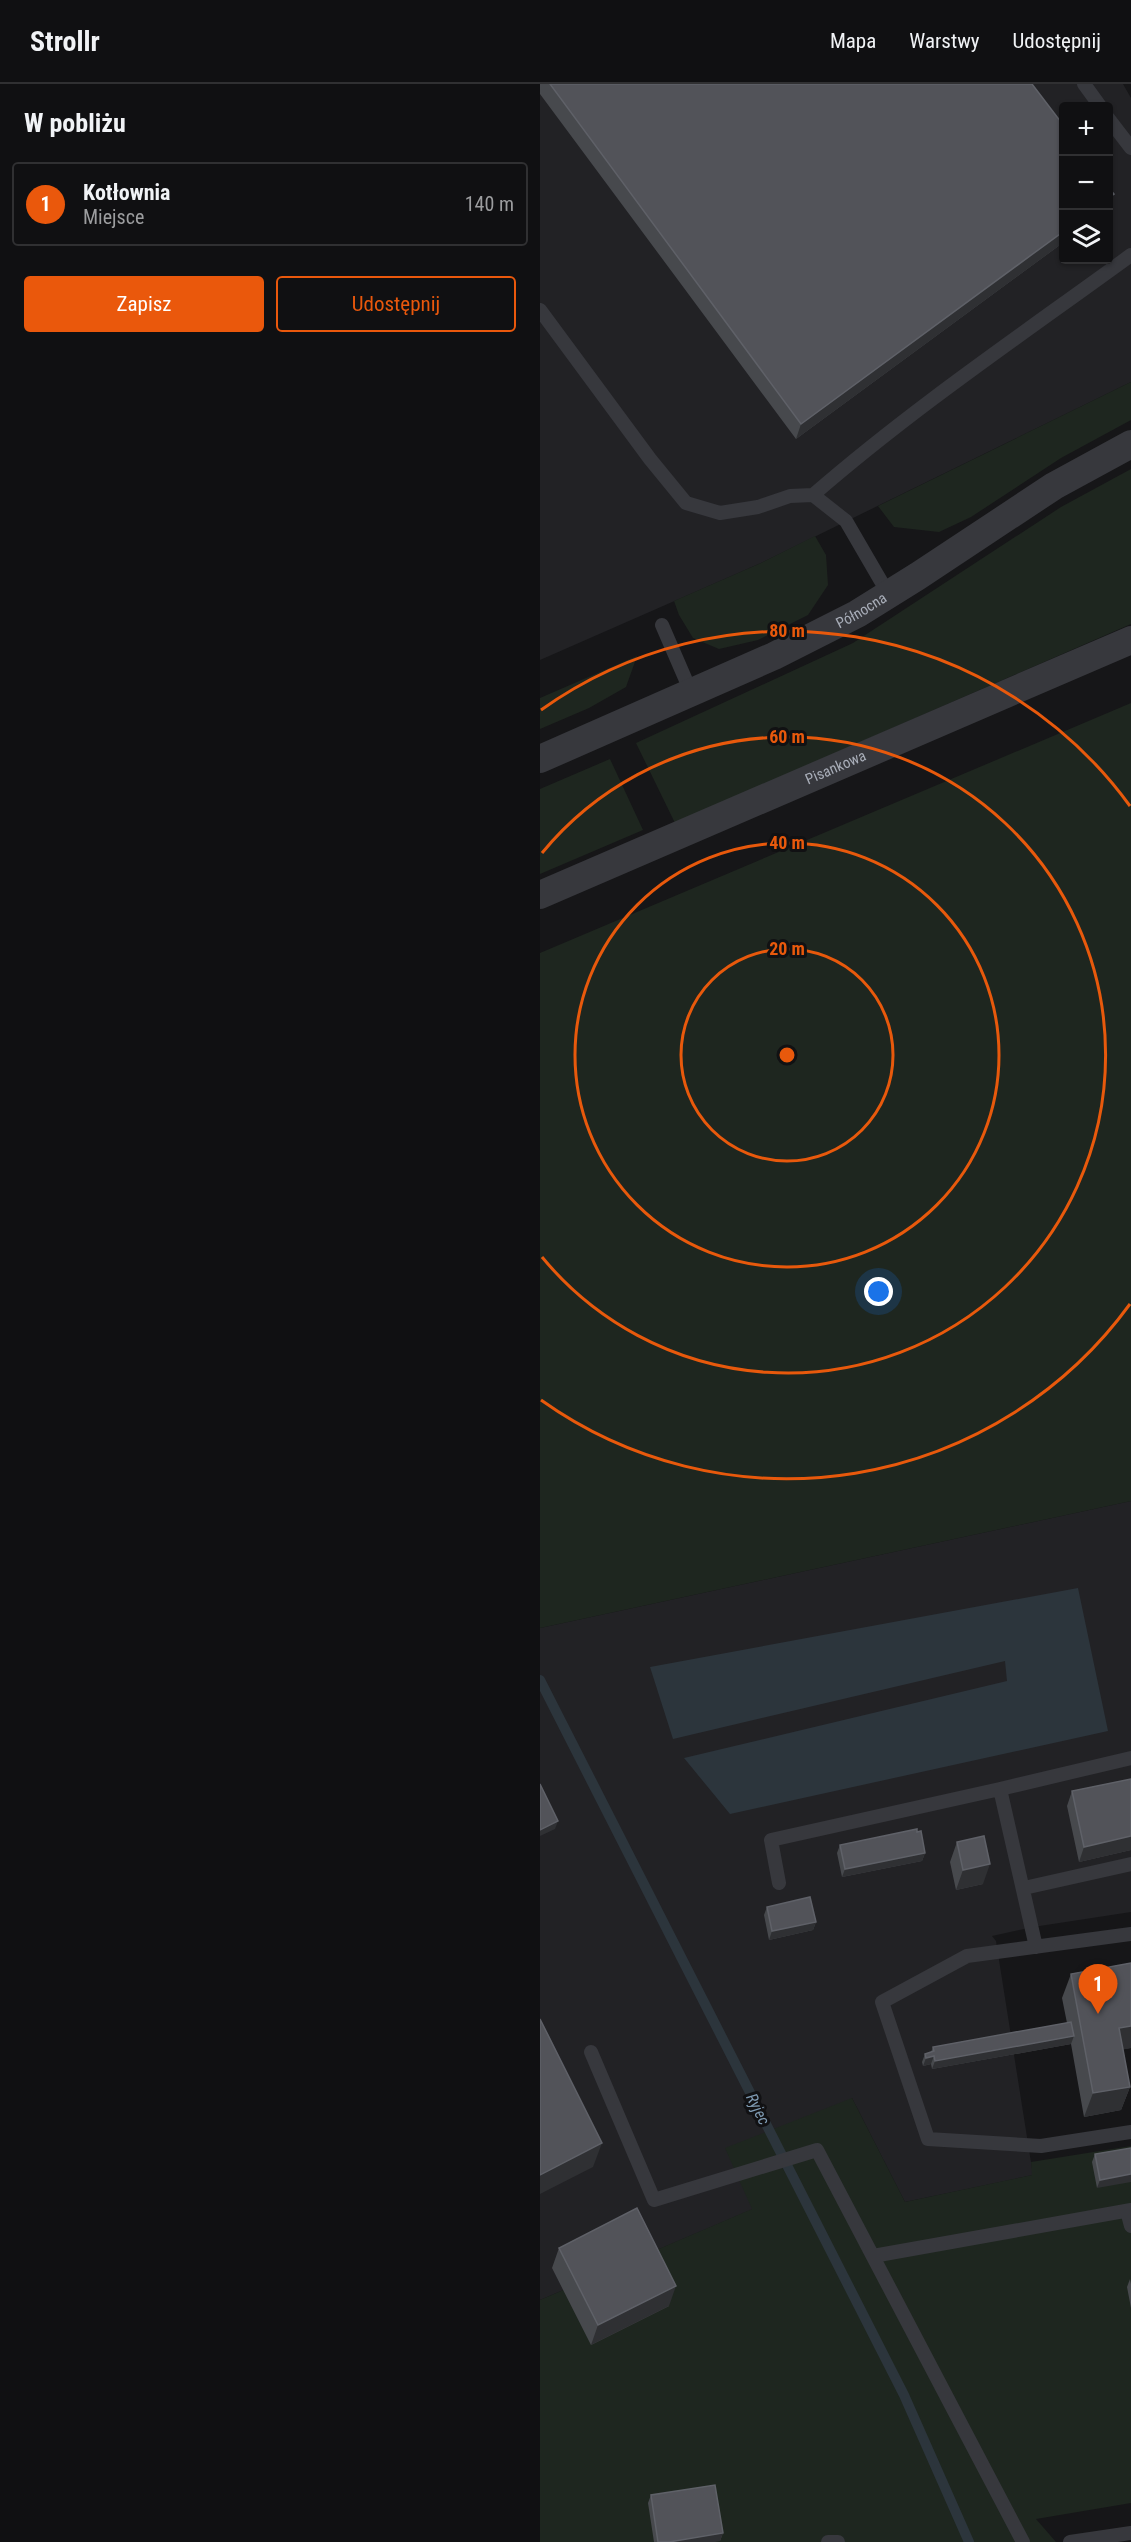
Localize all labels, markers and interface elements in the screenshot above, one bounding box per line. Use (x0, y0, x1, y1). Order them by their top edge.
text: Strollr (30, 25, 100, 58)
text: Mapa (830, 29, 876, 53)
text: Warstwy (909, 29, 980, 53)
text: Udostępnij (1013, 29, 1101, 53)
map controls (1059, 102, 1113, 264)
button: + (1059, 102, 1113, 156)
text: W pobliżu (24, 108, 126, 138)
button: − (1059, 156, 1113, 210)
text: Kotłownia (83, 180, 170, 205)
text: 1 (40, 192, 51, 216)
text: 140 m (465, 192, 514, 216)
text: Miejsce (83, 205, 144, 229)
button: layers (1059, 210, 1113, 264)
button: Zapisz (24, 276, 264, 332)
button: Udostępnij (276, 276, 516, 332)
street label: Północna (833, 589, 890, 632)
text: 80 m (769, 620, 805, 641)
text: 60 m (769, 726, 805, 747)
street label: Pisankowa (803, 746, 869, 788)
text: 40 m (769, 832, 805, 853)
text: 20 m (769, 938, 805, 959)
centre of rings (777, 1045, 797, 1065)
your location (864, 1277, 893, 1306)
pin: 1 (1078, 1964, 1118, 2014)
water label: Ryjec (742, 2090, 774, 2128)

